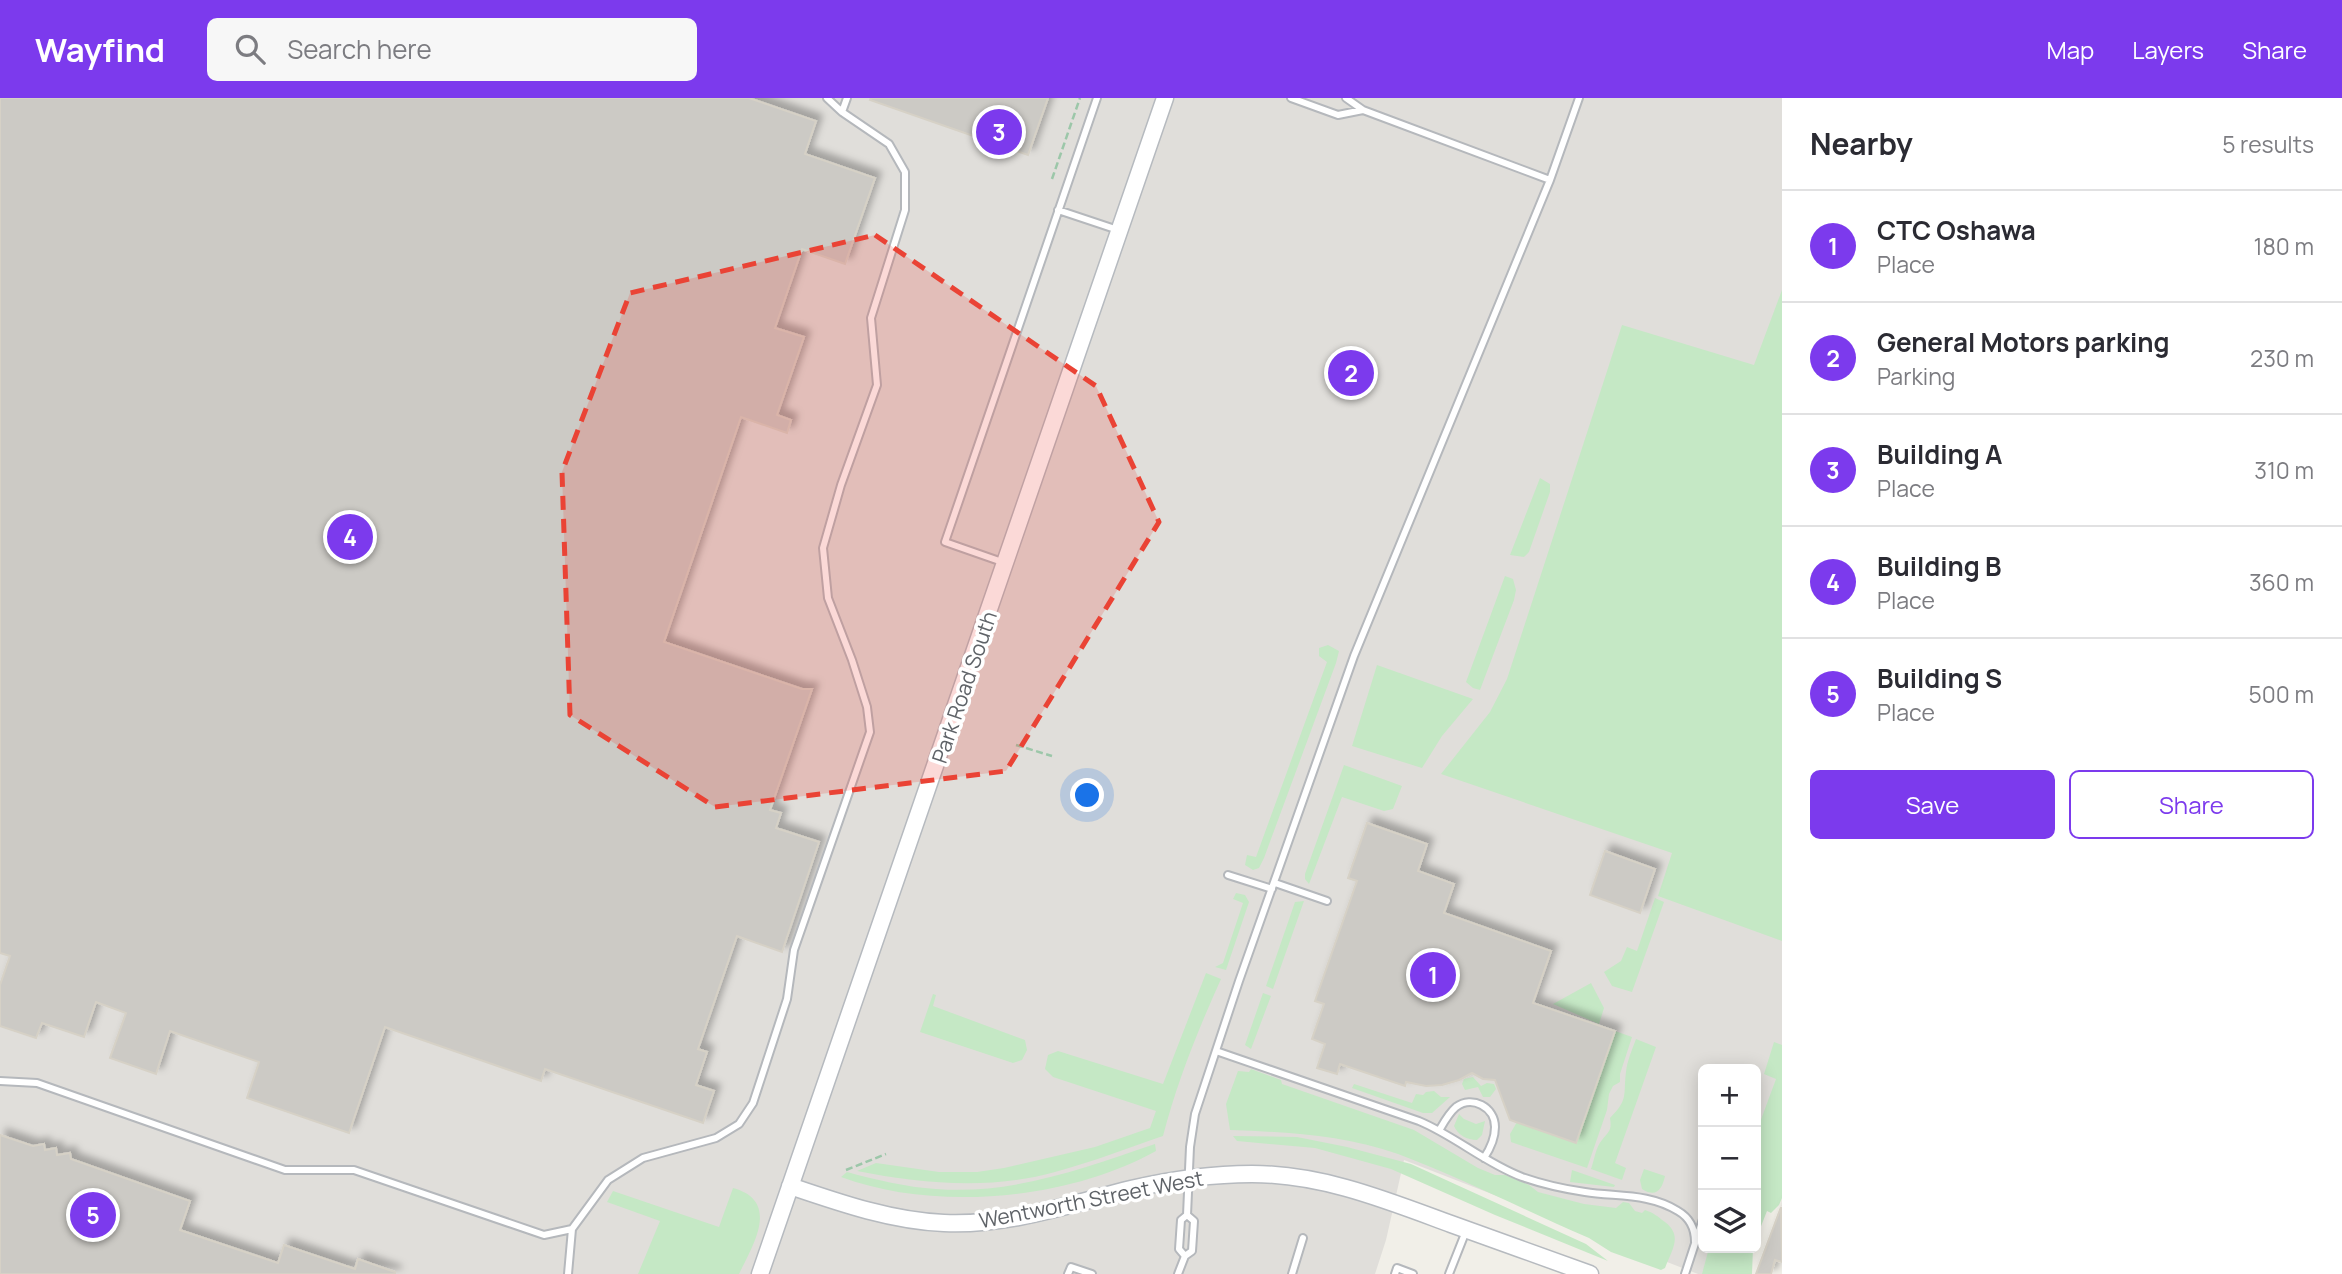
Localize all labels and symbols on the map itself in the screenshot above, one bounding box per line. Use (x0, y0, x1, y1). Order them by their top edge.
pin: 3 (976, 106, 1022, 158)
pin: 2 (1328, 347, 1374, 399)
pin: 4 (327, 511, 373, 563)
street label: Park Road South (925, 607, 1003, 767)
your location (1070, 778, 1104, 812)
pin: 1 (1410, 949, 1456, 1001)
street label: Wentworth Street West (976, 1164, 1206, 1234)
pin: 5 (70, 1189, 116, 1241)

